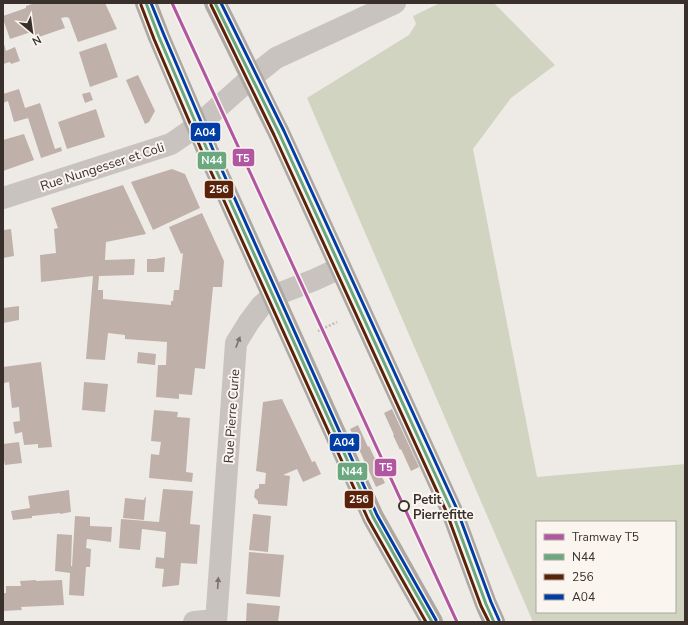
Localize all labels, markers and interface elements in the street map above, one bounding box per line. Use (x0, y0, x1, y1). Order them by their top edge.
north arrow (12, 12, 52, 52)
text: N (29, 32, 44, 49)
line badge: A04 (190, 122, 221, 142)
text: A04 (194, 125, 216, 140)
street label: Rue Nungesser et Coli (38, 138, 167, 196)
line badge: T5 (232, 148, 255, 167)
line badge: N44 (197, 151, 227, 170)
text: T5 (236, 151, 250, 166)
text: N44 (201, 153, 223, 168)
line badge: 256 (204, 180, 234, 199)
text: 256 (209, 182, 229, 197)
one-way arrow (235, 336, 241, 348)
street label: Rue Pierre Curie (220, 368, 244, 464)
line badge: A04 (329, 433, 360, 452)
text: A04 (333, 435, 355, 450)
line badge: T5 (374, 458, 397, 477)
text: T5 (379, 460, 393, 475)
line badge: N44 (337, 462, 368, 481)
text: N44 (341, 464, 363, 479)
line badge: 256 (344, 490, 374, 509)
place label: Petit Pierrefitte (413, 491, 474, 524)
text: 256 (349, 492, 369, 507)
marker: Petit Pierrefitte (398, 500, 410, 512)
legend (536, 521, 676, 613)
text: Tramway T5 (572, 529, 639, 545)
text: N44 (572, 549, 595, 565)
text: 256 (572, 569, 594, 585)
one-way arrow (215, 577, 222, 589)
text: A04 (572, 589, 595, 605)

